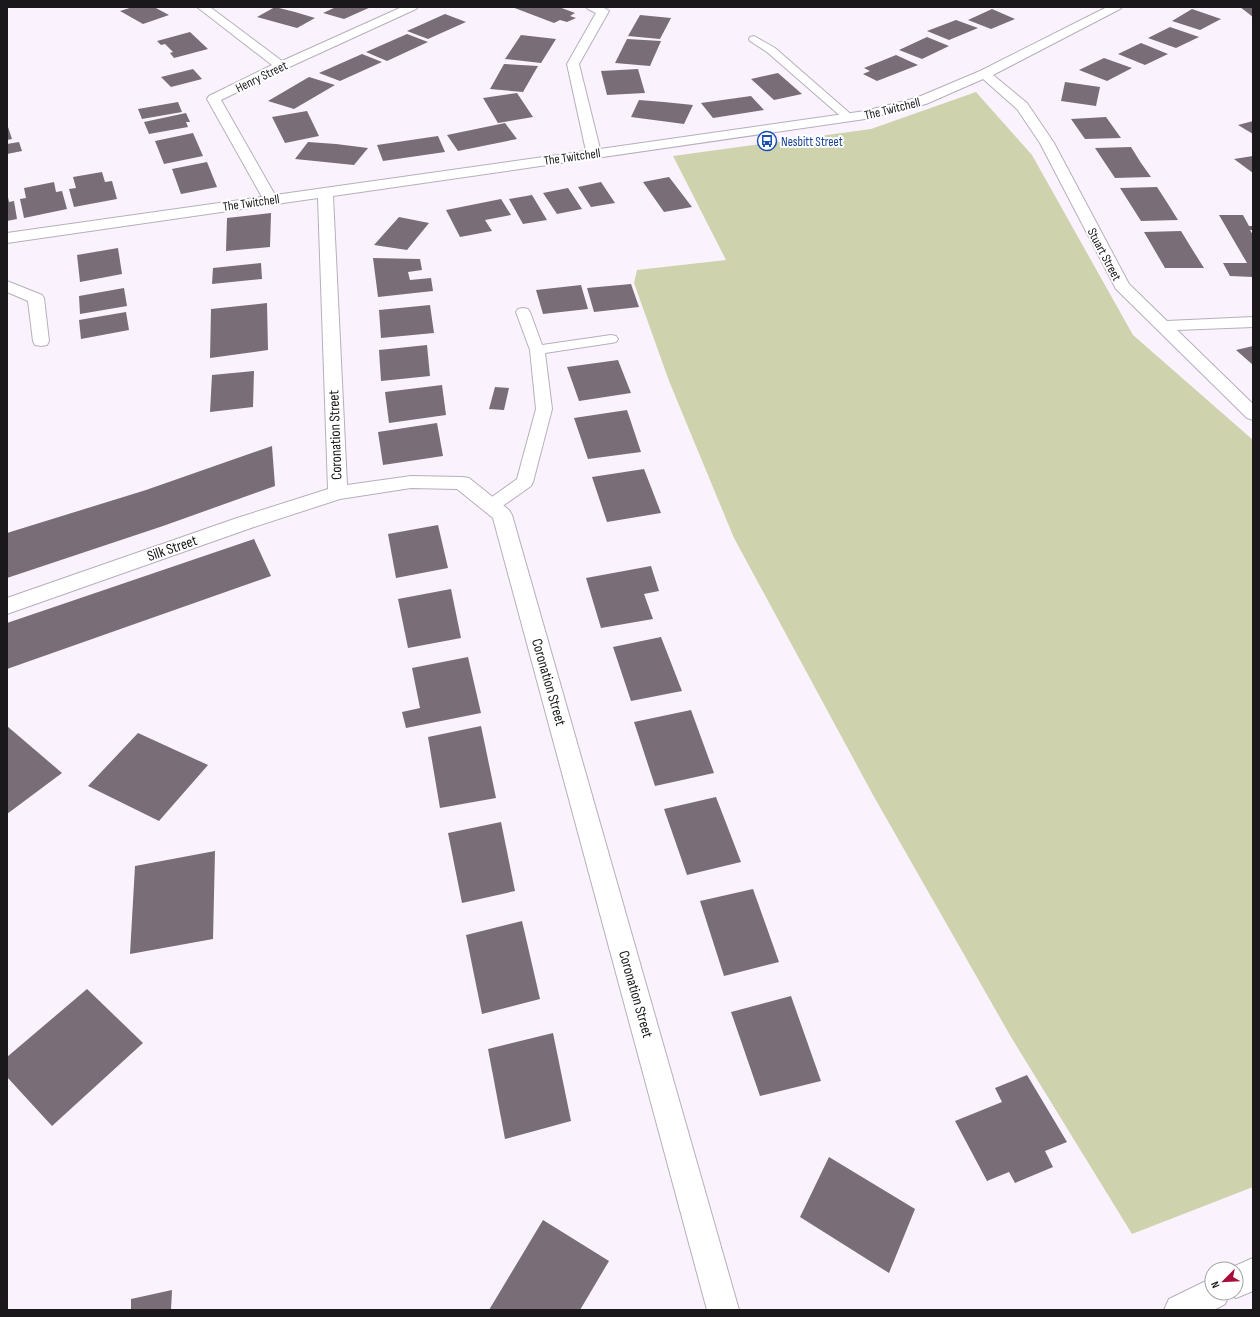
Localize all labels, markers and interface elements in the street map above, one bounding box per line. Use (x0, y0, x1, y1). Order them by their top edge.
street label: Henry Street (233, 57, 290, 96)
street label: The Twitchell (863, 94, 922, 124)
bus stop icon: Nesbitt Street (756, 130, 778, 152)
place label: Nesbitt Street (781, 134, 843, 150)
street label: The Twitchell (543, 145, 602, 169)
street label: The Twitchell (222, 191, 281, 215)
street label: Stuart Street (1084, 225, 1125, 284)
street label: Coronation Street (324, 389, 347, 480)
street label: Silk Street (145, 531, 200, 566)
street label: Coronation Street (527, 636, 570, 728)
street label: Coronation Street (614, 948, 657, 1040)
north arrow (1204, 1261, 1244, 1301)
text: N (1208, 1279, 1222, 1290)

